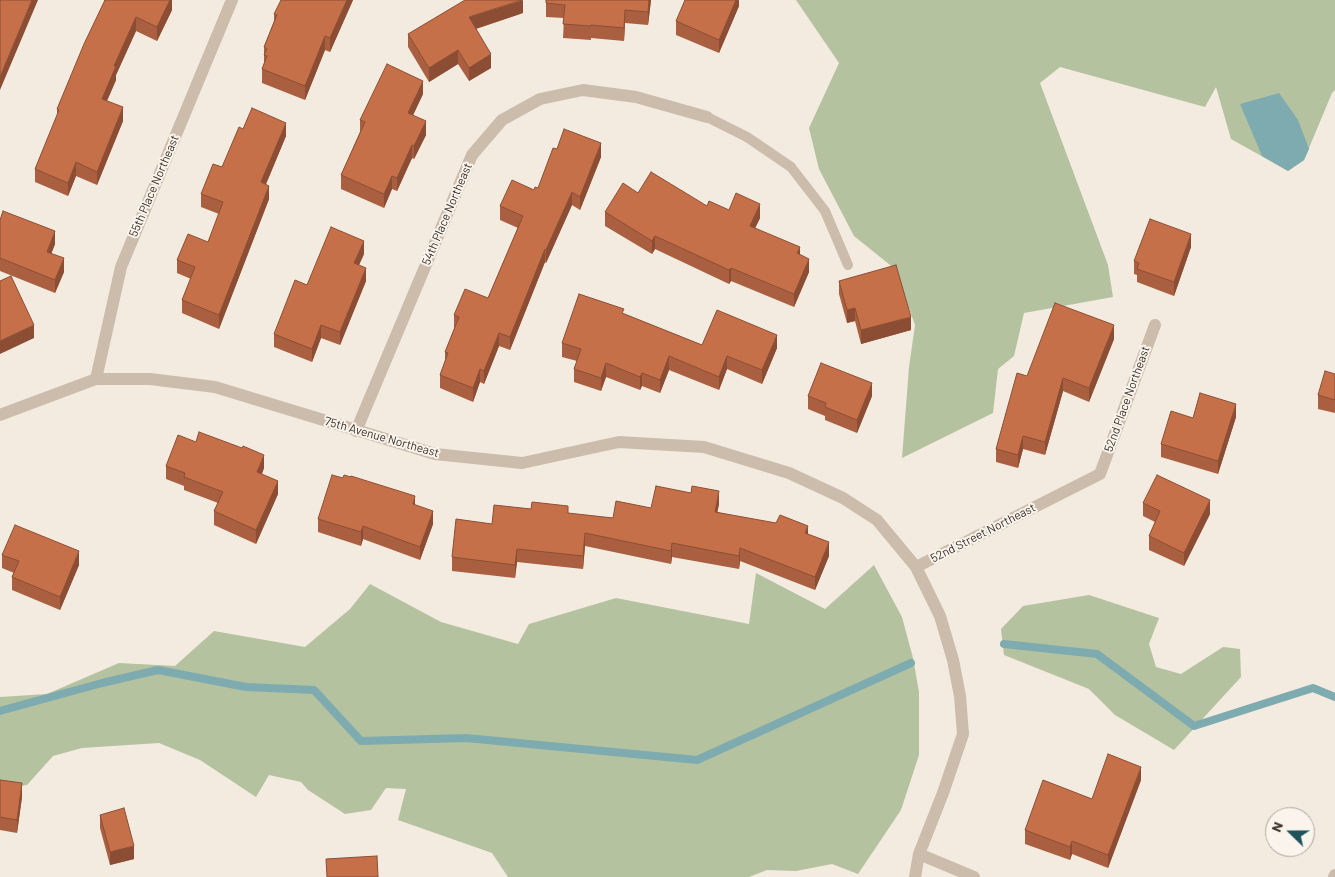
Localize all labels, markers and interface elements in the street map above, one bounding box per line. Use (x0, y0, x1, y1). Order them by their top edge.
street label: 55th Place Northeast (126, 133, 182, 239)
street label: 54th Place Northeast (419, 161, 475, 267)
street label: 52nd Place Northeast (1101, 344, 1153, 454)
street label: 75th Avenue Northeast (323, 414, 441, 460)
street label: 52nd Street Northeast (928, 500, 1038, 566)
north arrow (1265, 807, 1315, 857)
text: N (1267, 819, 1286, 834)

